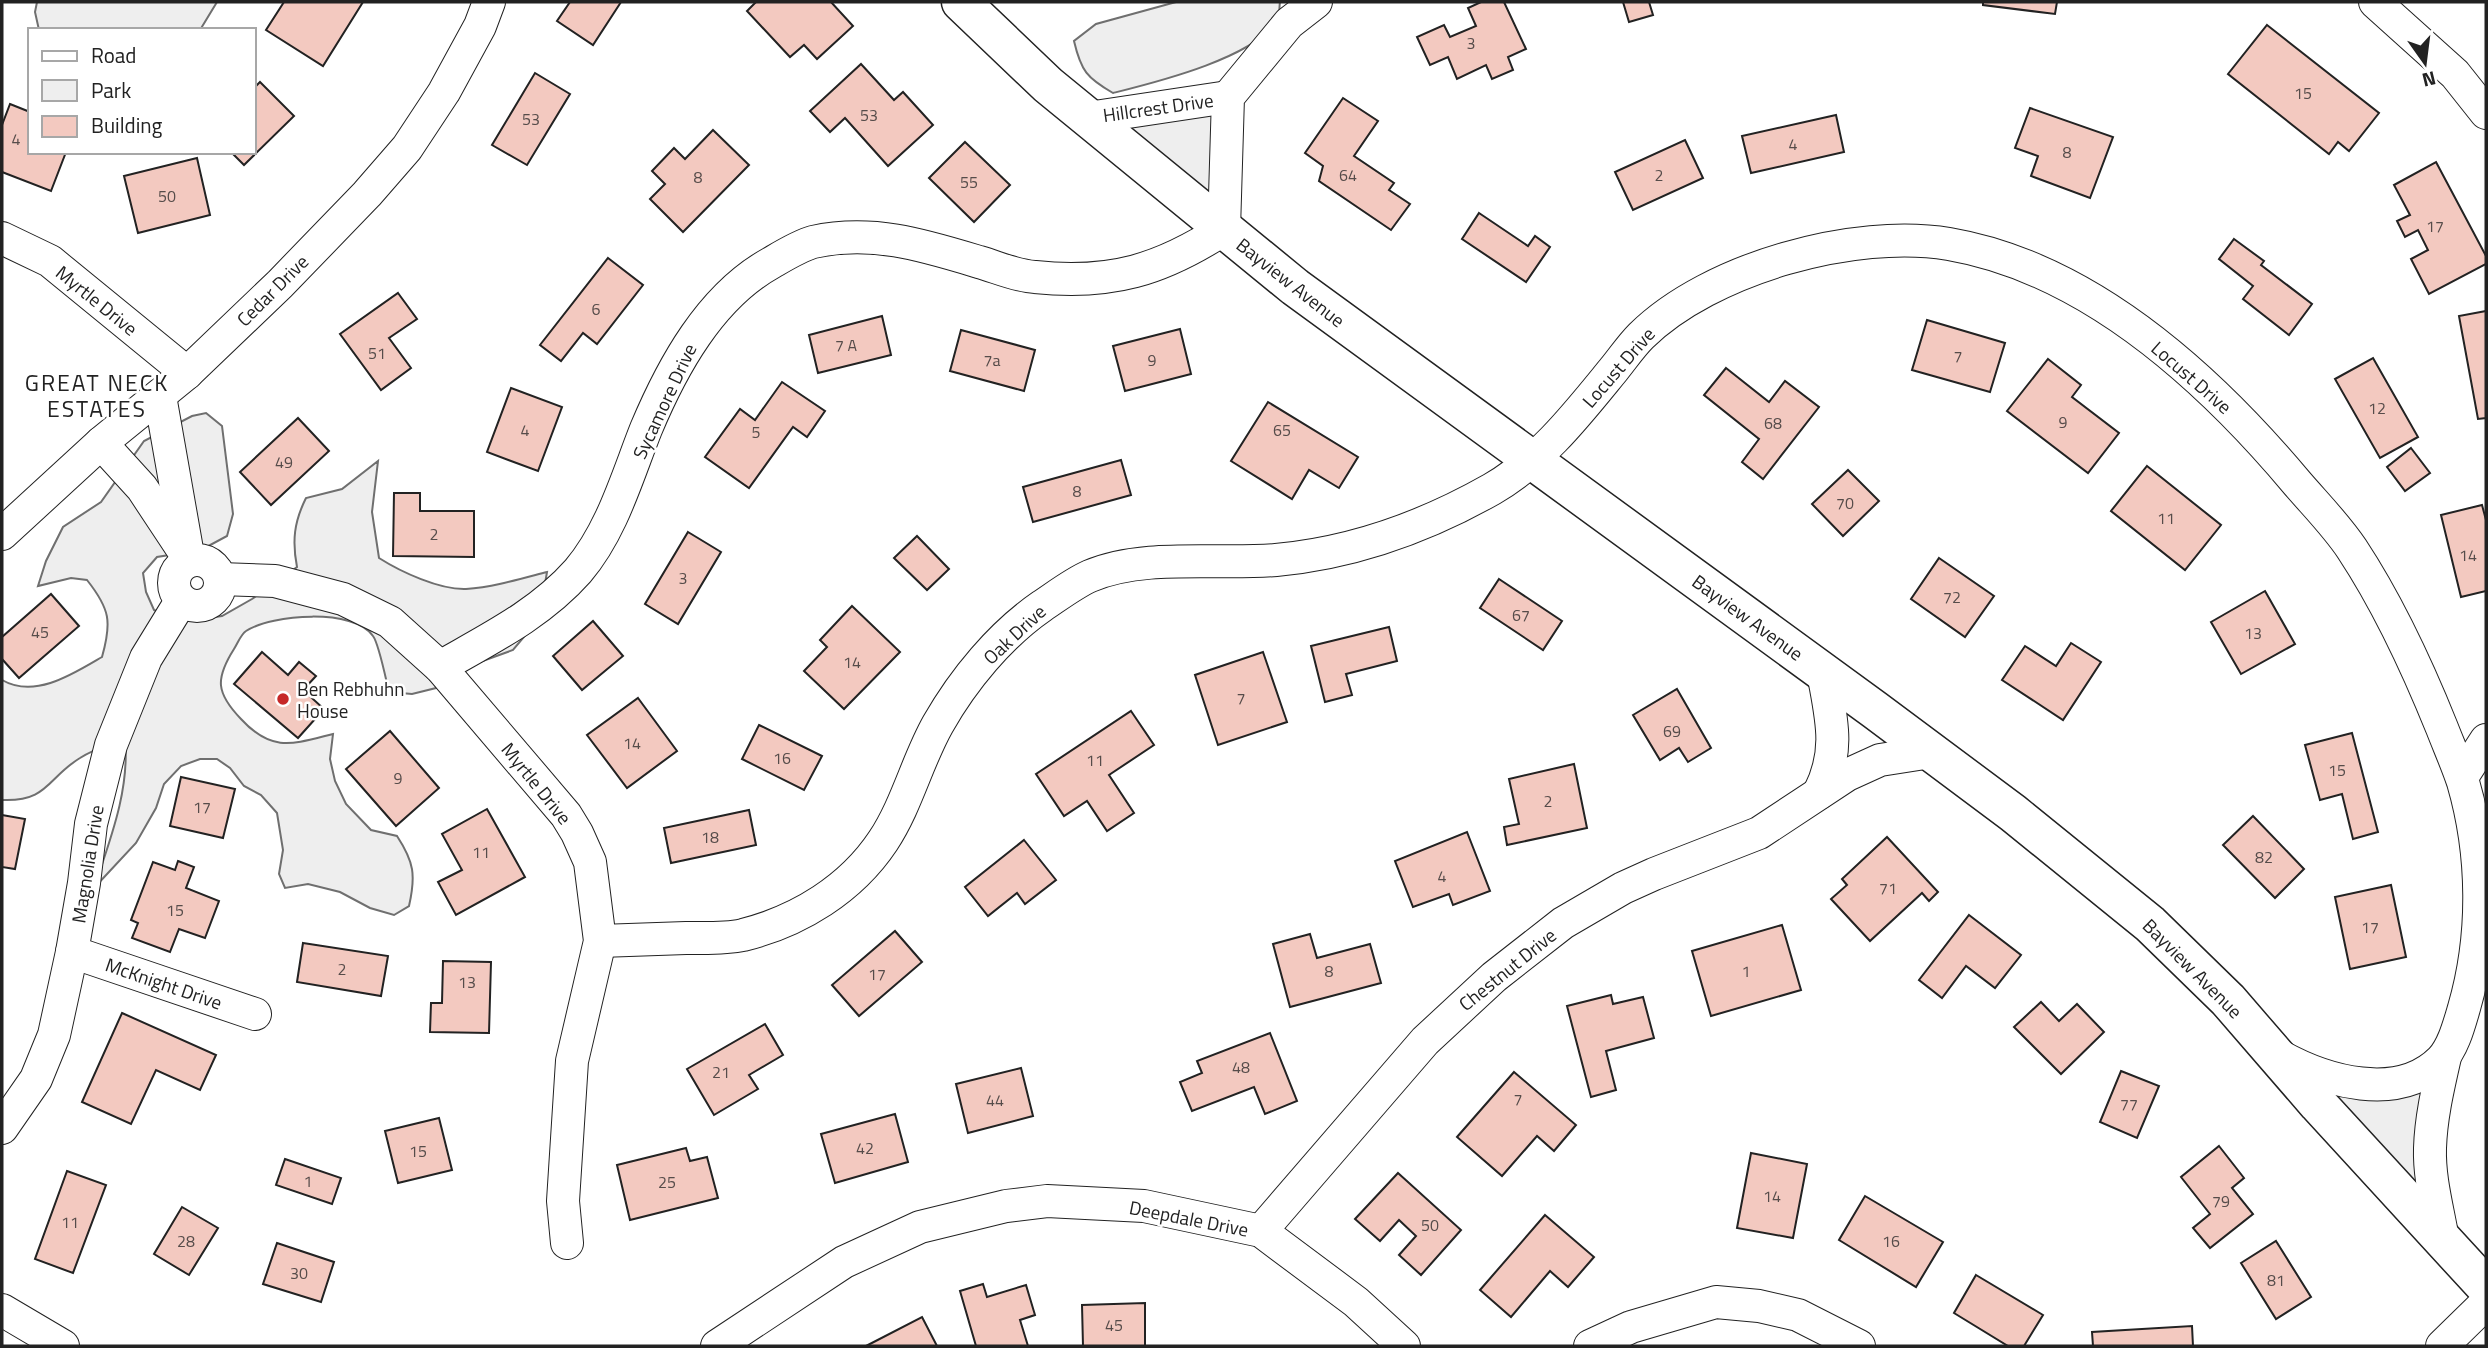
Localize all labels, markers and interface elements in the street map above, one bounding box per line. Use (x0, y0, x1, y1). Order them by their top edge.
legend (28, 28, 256, 154)
north arrow (2390, 28, 2460, 98)
house number: 3 (1467, 31, 1475, 55)
text: Road (91, 39, 136, 71)
text: N (2419, 64, 2439, 96)
text: Park (91, 74, 131, 106)
house number: 15 (2294, 81, 2312, 105)
street label: Hillcrest Drive (1101, 85, 1215, 129)
house number: 53 (860, 103, 878, 127)
house number: 53 (522, 107, 540, 131)
text: Building (91, 109, 163, 141)
house number: 4 (12, 127, 21, 151)
house number: 4 (1789, 132, 1798, 156)
house number: 8 (2063, 140, 2072, 164)
house number: 64 (1339, 163, 1357, 187)
house number: 2 (1655, 163, 1663, 187)
house number: 8 (694, 165, 703, 189)
house number: 55 (960, 170, 978, 194)
house number: 50 (158, 184, 176, 208)
house number: 17 (2426, 214, 2444, 238)
street label: Bayview Avenue (1230, 230, 1352, 334)
street label: Cedar Drive (229, 247, 315, 333)
street label: Myrtle Drive (50, 258, 144, 342)
house number: 6 (592, 297, 601, 321)
street label: Locust Drive (1575, 320, 1661, 414)
house number: 7 A (835, 333, 857, 357)
street label: Locust Drive (2145, 334, 2239, 420)
street label: Sycamore Drive (625, 338, 703, 464)
house number: 51 (368, 341, 386, 365)
house number: 7 (1954, 344, 1962, 368)
house number: 7a (984, 348, 1000, 372)
house number: 9 (1148, 348, 1157, 372)
district label: GREAT NECK ESTATES (25, 365, 169, 426)
house number: 12 (2368, 396, 2386, 420)
house number: 9 (2059, 410, 2068, 434)
house number: 68 (1764, 411, 1782, 435)
house number: 4 (521, 418, 530, 442)
house number: 65 (1273, 418, 1291, 442)
house number: 5 (752, 420, 761, 444)
house number: 49 (275, 450, 293, 474)
house number: 8 (1073, 479, 1082, 503)
house number: 70 (1836, 491, 1854, 515)
house number: 11 (2157, 506, 2175, 530)
house number: 2 (430, 522, 438, 546)
house number: 14 (2459, 543, 2477, 567)
house number: 3 (679, 566, 687, 590)
street label: Bayview Avenue (1686, 567, 1810, 667)
house number: 72 (1943, 585, 1961, 609)
street label: Oak Drive (976, 597, 1052, 671)
house number: 67 (1512, 603, 1530, 627)
house number: 45 (31, 620, 49, 644)
house number: 13 (2244, 621, 2262, 645)
house number: 14 (843, 650, 861, 674)
place label: Ben Rebhuhn House (297, 674, 405, 725)
house number: 7 (1237, 686, 1245, 710)
marker: Ben Rebhuhn House (275, 691, 291, 707)
house number: 69 (1663, 719, 1681, 743)
house number: 14 (623, 731, 641, 755)
street label: Myrtle Drive (495, 736, 579, 830)
house number: 16 (773, 746, 791, 770)
house number: 11 (1086, 748, 1104, 772)
house number: 15 (2328, 758, 2346, 782)
house number: 9 (394, 766, 403, 790)
house number: 2 (1544, 789, 1552, 813)
house number: 17 (193, 795, 211, 819)
street label: Magnolia Drive (63, 803, 111, 925)
house number: 18 (701, 825, 719, 849)
house number: 11 (472, 840, 490, 864)
house number: 82 (2255, 845, 2273, 869)
house number: 4 (1438, 864, 1447, 888)
house number: 71 (1879, 876, 1897, 900)
house number: 15 (166, 898, 184, 922)
street label: Bayview Avenue (2136, 911, 2250, 1025)
house number: 17 (2361, 915, 2379, 939)
street label: Chestnut Drive (1452, 920, 1562, 1018)
street label: McKnight Drive (102, 949, 226, 1017)
house number: 2 (338, 957, 346, 981)
house number: 8 (1325, 959, 1334, 983)
house number: 1 (1742, 959, 1750, 983)
house number: 17 (868, 962, 886, 986)
house number: 13 (458, 970, 476, 994)
house number: 48 (1232, 1055, 1250, 1079)
house number: 21 (712, 1060, 730, 1084)
house number: 7 (1514, 1087, 1522, 1111)
house number: 44 (986, 1088, 1004, 1112)
house number: 77 (2120, 1092, 2138, 1116)
house number: 42 (856, 1136, 874, 1160)
house number: 15 (409, 1139, 427, 1163)
house number: 1 (304, 1169, 312, 1193)
house number: 25 (658, 1170, 676, 1194)
house number: 14 (1763, 1184, 1781, 1208)
house number: 79 (2212, 1189, 2230, 1213)
street label: Deepdale Drive (1127, 1192, 1251, 1244)
house number: 11 (61, 1210, 79, 1234)
house number: 50 (1421, 1213, 1439, 1237)
house number: 28 (177, 1229, 195, 1253)
house number: 16 (1882, 1229, 1900, 1253)
house number: 30 (290, 1261, 308, 1285)
house number: 81 (2267, 1268, 2285, 1292)
house number: 45 (1105, 1313, 1123, 1337)

